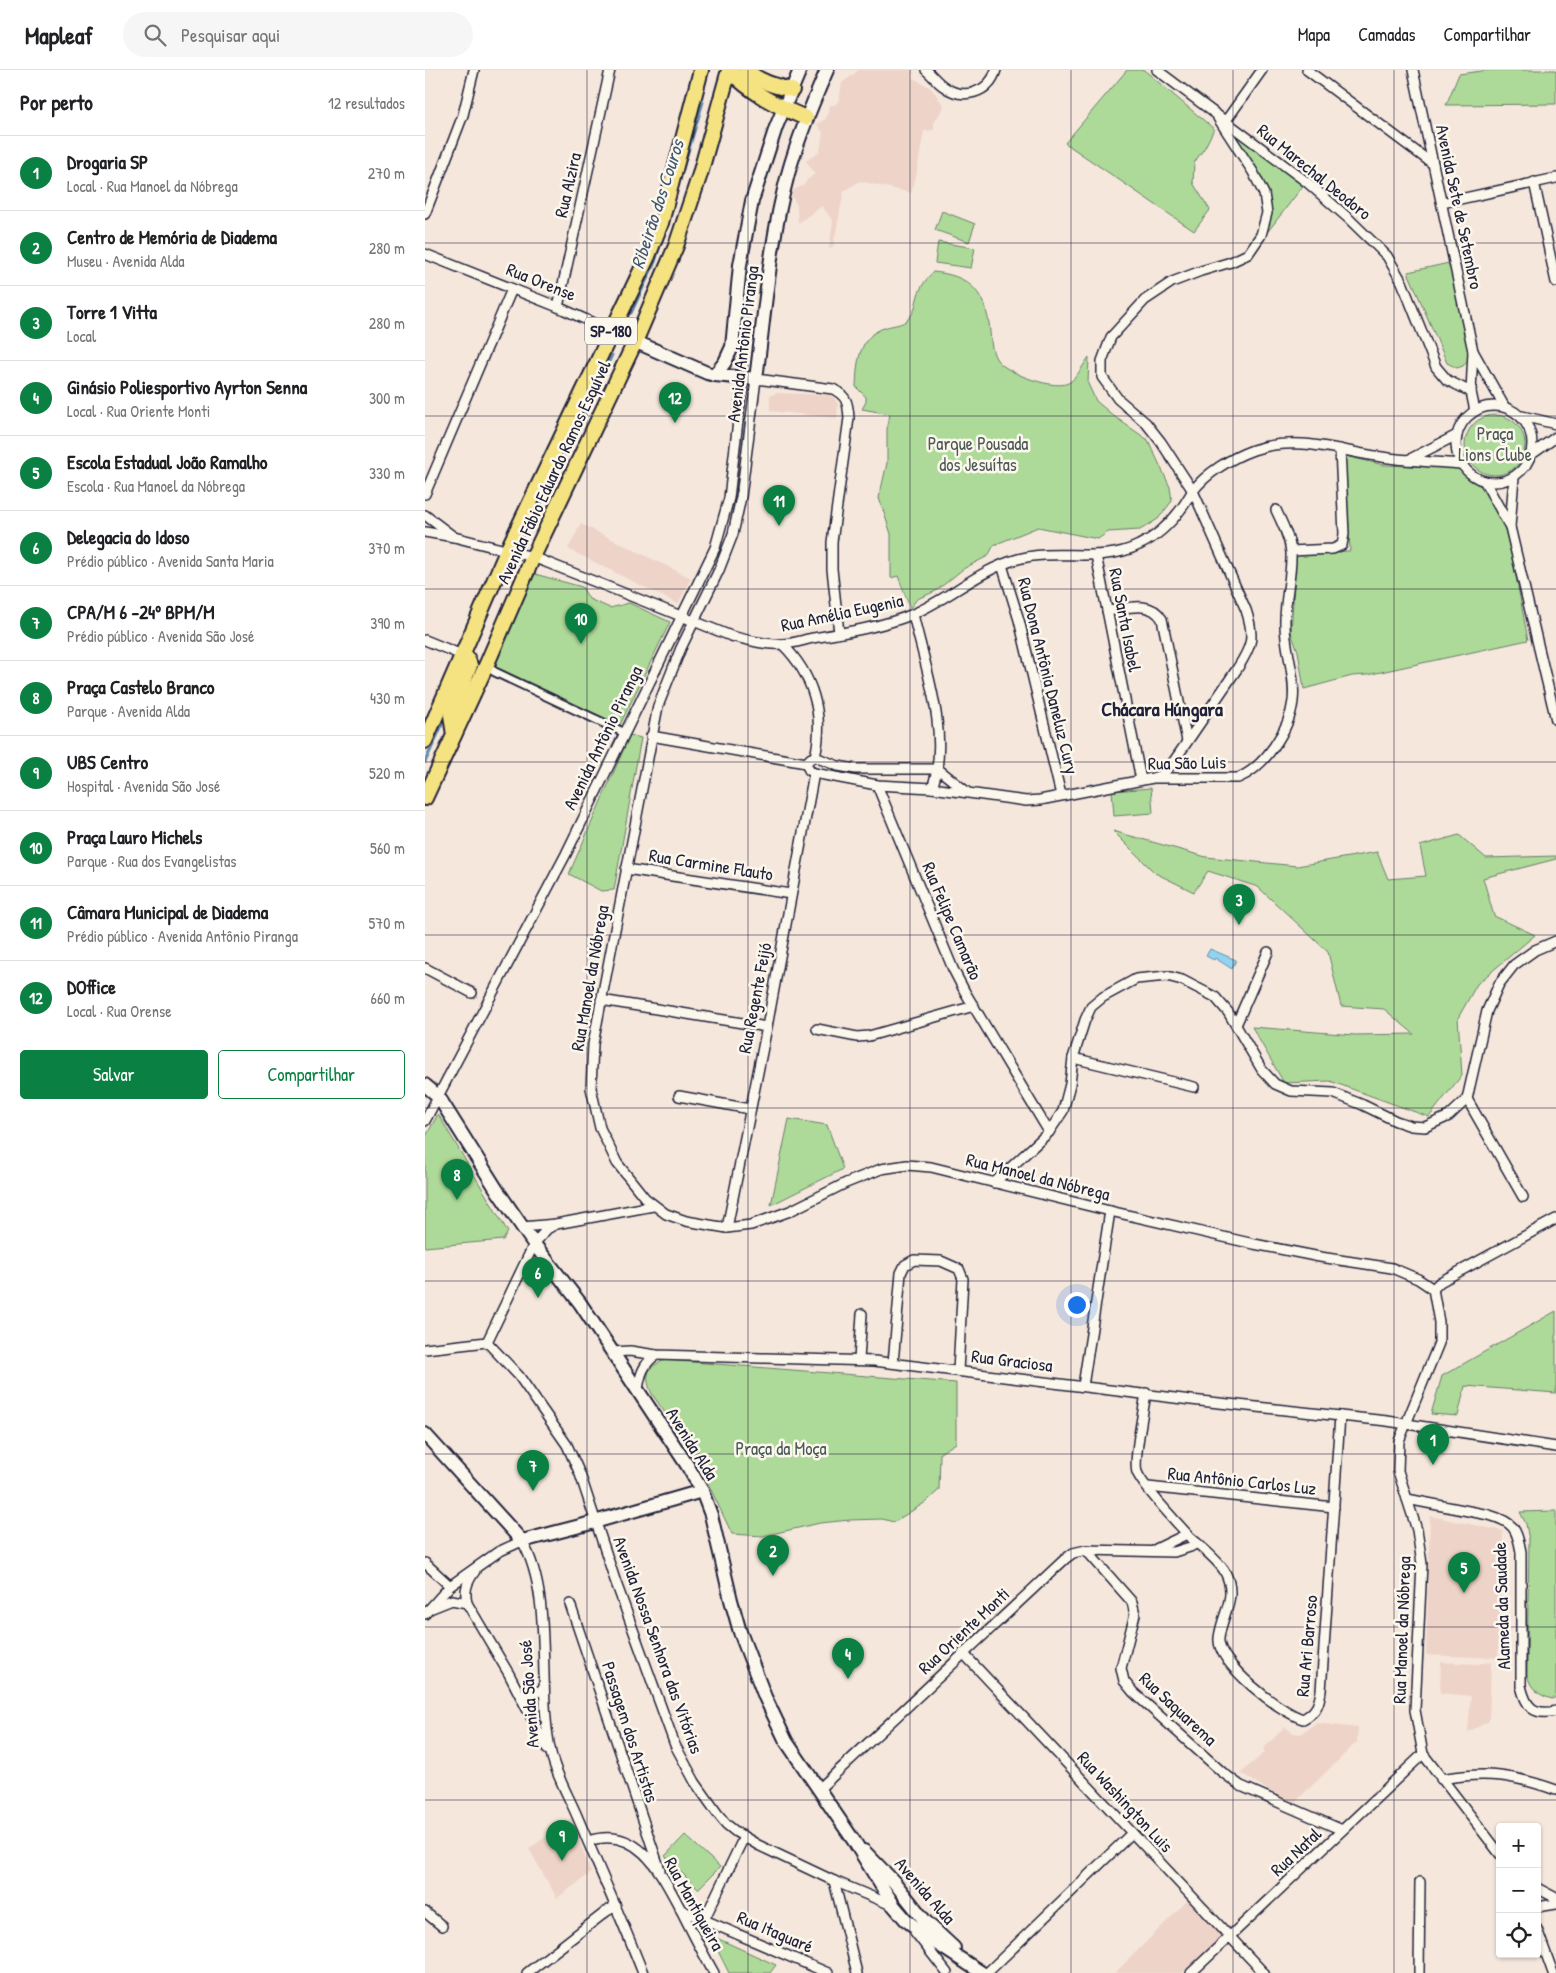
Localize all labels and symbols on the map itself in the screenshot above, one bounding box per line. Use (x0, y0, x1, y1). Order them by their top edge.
street label: Rua Marechal Deodoro (1252, 118, 1377, 226)
street label: Avenida Sete de Setembro (1430, 122, 1489, 291)
water label: Ribeirão dos Couros (624, 135, 691, 272)
street label: Rua Alzira (548, 150, 587, 220)
street label: Rua Orense (503, 256, 580, 307)
street label: Avenida Antônio Piranga (721, 264, 764, 424)
road number: SP-180 (585, 318, 637, 344)
street label: Avenida Fábio Eduardo Ramos Esquível (491, 356, 617, 588)
pin: 12 (659, 382, 691, 423)
park label: Praça Lions Clube (1458, 421, 1532, 467)
park label: Parque Pousada dos Jesuítas (928, 431, 1028, 477)
pin: 11 (763, 485, 795, 526)
street label: Rua Santa Isabel (1103, 566, 1148, 674)
street label: Rua Dona Antônia Daneluz Cury (1012, 575, 1085, 777)
street label: Rua Amélia Eugenia (778, 587, 905, 638)
pin: 10 (565, 603, 597, 644)
street label: Avenida Antônio Piranga (557, 662, 648, 814)
district label: Chácara Húngara (1101, 695, 1223, 723)
street label: Rua São Luis (1148, 749, 1226, 776)
street label: Rua Carmine Flauto (647, 842, 775, 887)
street label: Rua Felipe Camarão (916, 858, 989, 984)
pin: 3 (1223, 884, 1255, 925)
street label: Rua Manoel da Nóbrega (564, 903, 615, 1053)
street label: Rua Regente Feijó (732, 940, 777, 1055)
street label: Rua Manoel da Nóbrega (964, 1147, 1113, 1206)
pin: 8 (441, 1159, 473, 1200)
pin: 6 (522, 1257, 554, 1298)
your location (1064, 1292, 1090, 1318)
street label: Rua Graciosa (970, 1343, 1054, 1378)
street label: Avenida Alda (660, 1403, 725, 1485)
pin: 1 (1417, 1424, 1449, 1465)
park label: Praça da Moça (735, 1436, 827, 1461)
pin: 7 (517, 1450, 549, 1491)
street label: Rua Antônio Carlos Luz (1167, 1460, 1318, 1501)
street label: Avenida Nossa Senhora das Vitórias (607, 1533, 710, 1757)
pin: 2 (757, 1535, 789, 1576)
street label: Alameda da Saudade (1487, 1542, 1516, 1670)
pin: 5 (1448, 1552, 1480, 1593)
street label: Rua Manoel da Nóbrega (1386, 1556, 1417, 1704)
street label: Rua Oriente Monti (912, 1582, 1015, 1680)
street label: Rua Ari Barroso (1290, 1594, 1323, 1698)
pin: 4 (832, 1638, 864, 1679)
street label: Avenida São José (512, 1639, 545, 1749)
street label: Passagem dos Artistas (596, 1658, 665, 1805)
street label: Rua Saquarema (1134, 1666, 1223, 1751)
street label: Rua Washington Luis (1072, 1746, 1179, 1858)
pin: 9 (546, 1820, 578, 1861)
street label: Rua Natal (1265, 1821, 1327, 1882)
street label: Rua Mantiqueira (658, 1852, 730, 1955)
street label: Avenida Alda (889, 1852, 961, 1930)
street label: Rua Itaguaré (733, 1904, 817, 1959)

